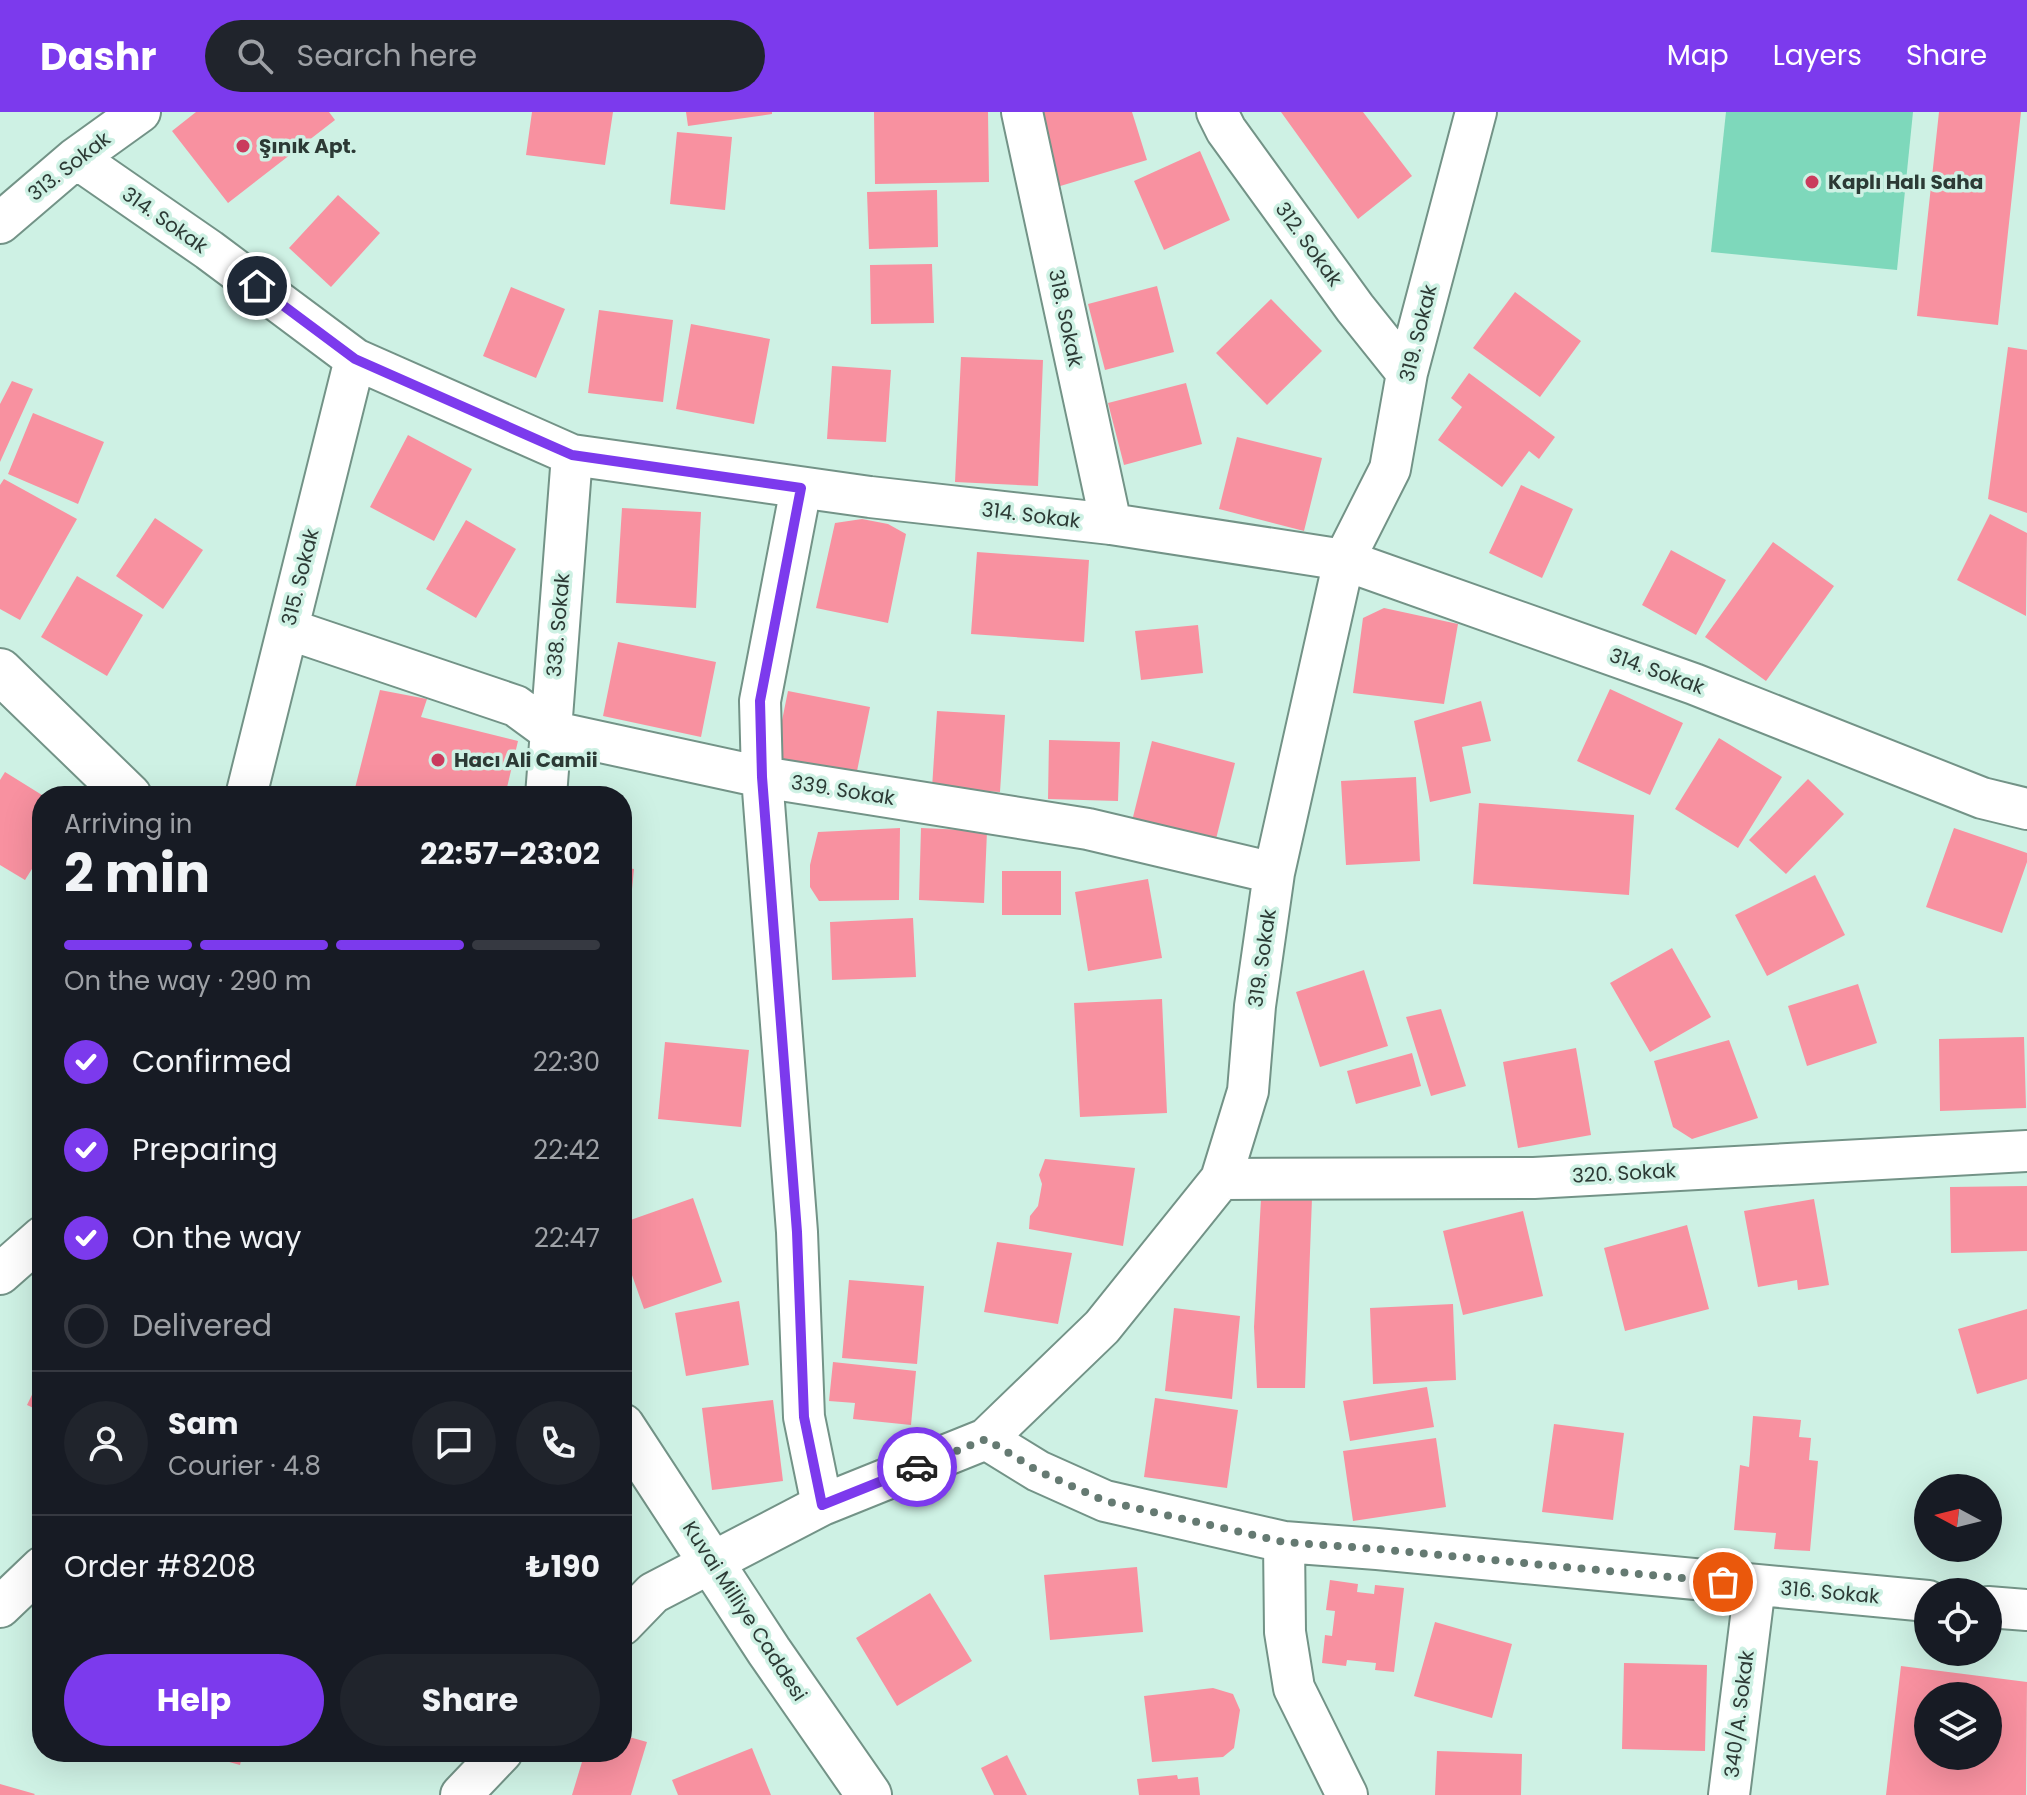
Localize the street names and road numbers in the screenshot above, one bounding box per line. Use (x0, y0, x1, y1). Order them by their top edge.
street label: 313. Sokak (22, 124, 117, 207)
street label: 314. Sokak (116, 180, 214, 260)
street label: 312. Sokak (1269, 196, 1350, 292)
street label: 318. Sokak (1042, 267, 1090, 370)
street label: 319. Sokak (1392, 281, 1444, 384)
street label: 314. Sokak (980, 495, 1083, 535)
street label: 315. Sokak (274, 525, 326, 628)
street label: 338. Sokak (540, 571, 577, 678)
street label: 314. Sokak (1606, 641, 1709, 701)
street label: 339. Sokak (789, 768, 897, 812)
street label: 319. Sokak (1241, 906, 1283, 1009)
street label: 320. Sokak (1571, 1156, 1677, 1190)
street label: Kuvai Milliye Caddesi (676, 1516, 814, 1706)
street label: 316. Sokak (1779, 1574, 1881, 1610)
street label: 340/A. Sokak (1717, 1648, 1761, 1779)

